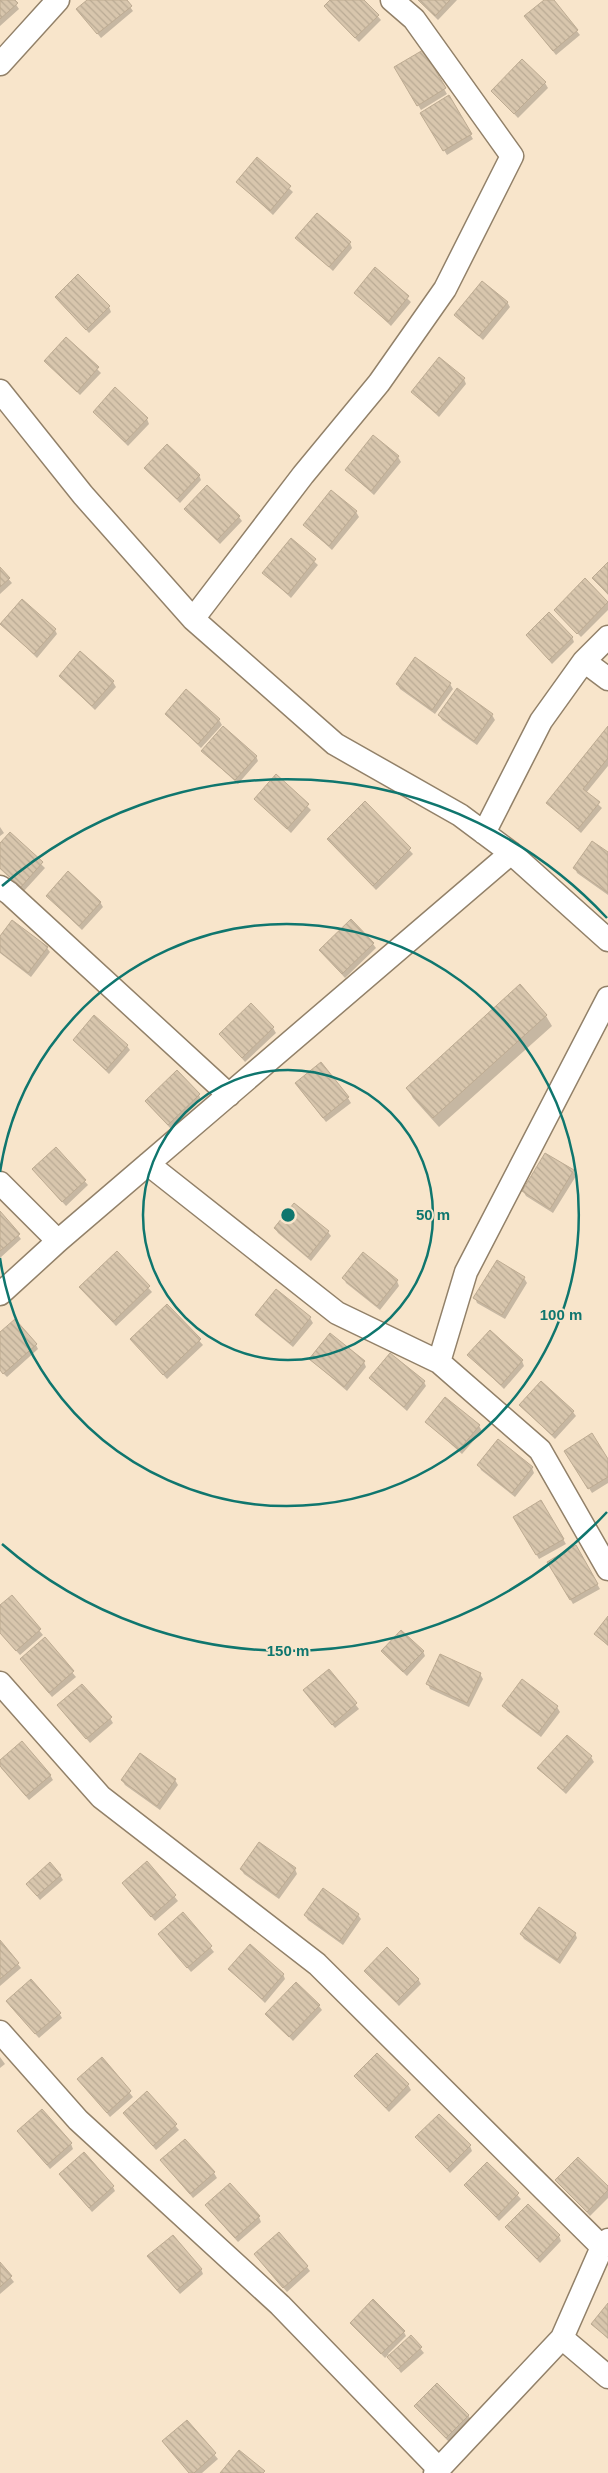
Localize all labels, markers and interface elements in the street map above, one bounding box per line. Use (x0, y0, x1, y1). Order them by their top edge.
centre of rings (279, 1206, 297, 1224)
text: 50 m (416, 1206, 450, 1223)
text: 100 m (540, 1306, 582, 1323)
text: 150 m (267, 1642, 309, 1659)

